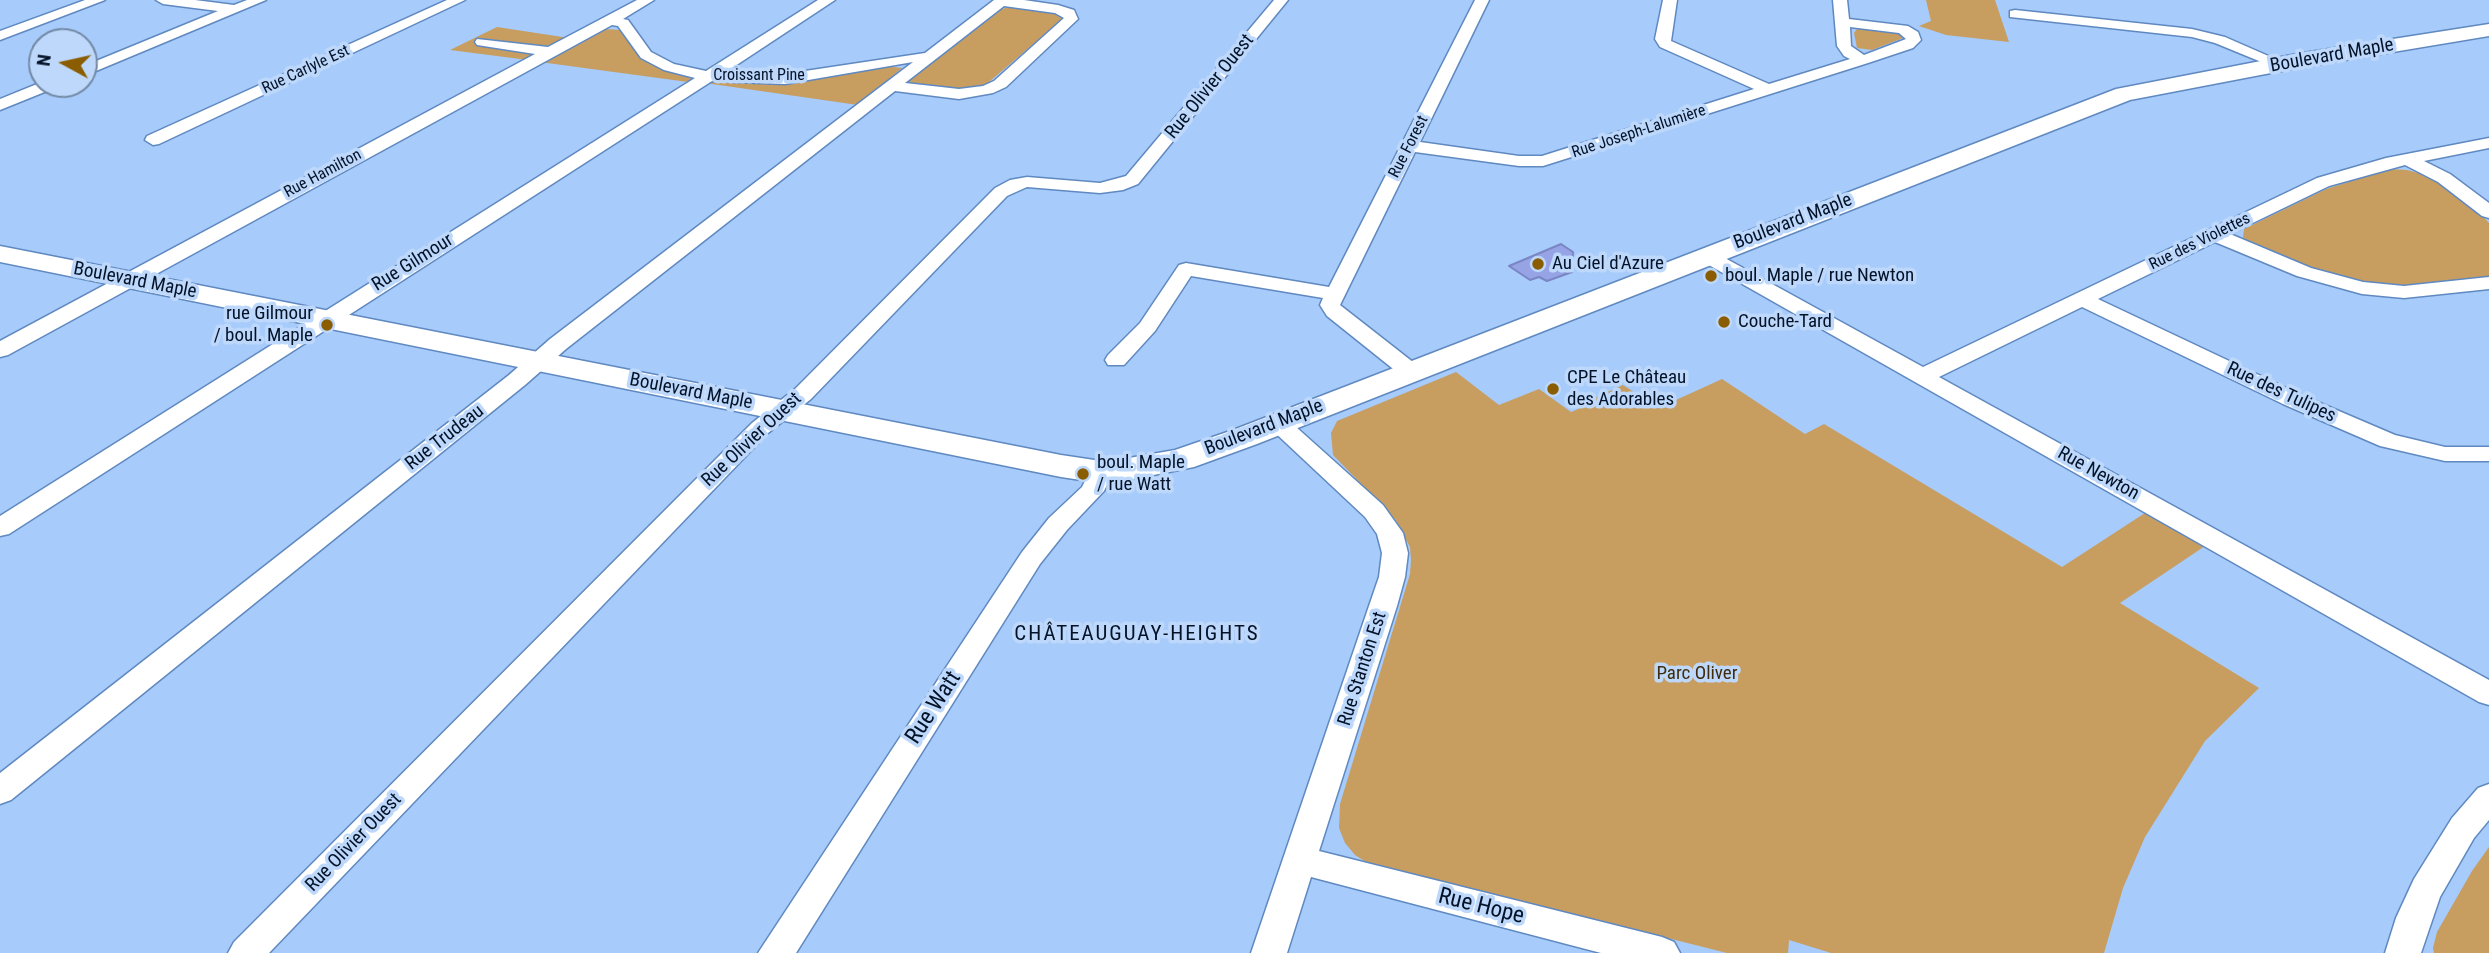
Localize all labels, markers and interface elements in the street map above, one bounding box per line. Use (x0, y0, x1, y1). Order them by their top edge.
north arrow (28, 28, 98, 98)
street label: Rue Olivier Ouest (1161, 30, 1259, 144)
street label: Boulevard Maple (2269, 34, 2395, 78)
street label: Rue Carlyle Est (259, 41, 353, 99)
text: N (31, 53, 56, 68)
street label: Croissant Pine (713, 66, 805, 86)
street label: Rue Joseph-Lalumière (1570, 101, 1708, 163)
street label: Rue Forest (1385, 113, 1433, 181)
street label: Rue Hamilton (281, 146, 365, 202)
street label: Boulevard Maple (1731, 189, 1855, 255)
street label: Rue des Violettes (2146, 209, 2254, 275)
street label: Rue Gilmour (368, 229, 458, 297)
place label: Au Ciel d'Azure (1552, 253, 1664, 275)
marker: Au Ciel d'Azure (1530, 256, 1546, 272)
street label: Boulevard Maple (72, 258, 198, 304)
place label: boul. Maple / rue Newton (1725, 265, 1914, 287)
marker: boul. Maple / rue Newton (1703, 268, 1719, 284)
place label: rue Gilmour / boul. Maple (214, 303, 313, 347)
place label: Couche-Tard (1738, 311, 1832, 333)
marker: Couche-Tard (1716, 314, 1732, 330)
marker: rue Gilmour / boul. Maple (319, 317, 335, 333)
street label: Rue des Tulipes (2223, 358, 2339, 428)
place label: CPE Le Château des Adorables (1567, 367, 1686, 411)
street label: Boulevard Maple (628, 369, 754, 415)
marker: CPE Le Château des Adorables (1545, 381, 1561, 397)
street label: Rue Olivier Ouest (697, 388, 807, 492)
street label: Boulevard Maple (1202, 395, 1326, 461)
street label: Rue Trudeau (401, 400, 489, 476)
street label: Rue Newton (2053, 442, 2143, 506)
place label: boul. Maple / rue Watt (1097, 452, 1185, 496)
marker: boul. Maple / rue Watt (1075, 466, 1091, 482)
street label: Rue Stanton Est (1334, 609, 1392, 729)
district label: CHÂTEAUGUAY-HEIGHTS (1017, 622, 1257, 648)
park label: Parc Oliver (1656, 663, 1738, 685)
street label: Rue Watt (900, 666, 968, 750)
street label: Rue Olivier Ouest (301, 789, 407, 897)
street label: Rue Hope (1435, 883, 1527, 931)

